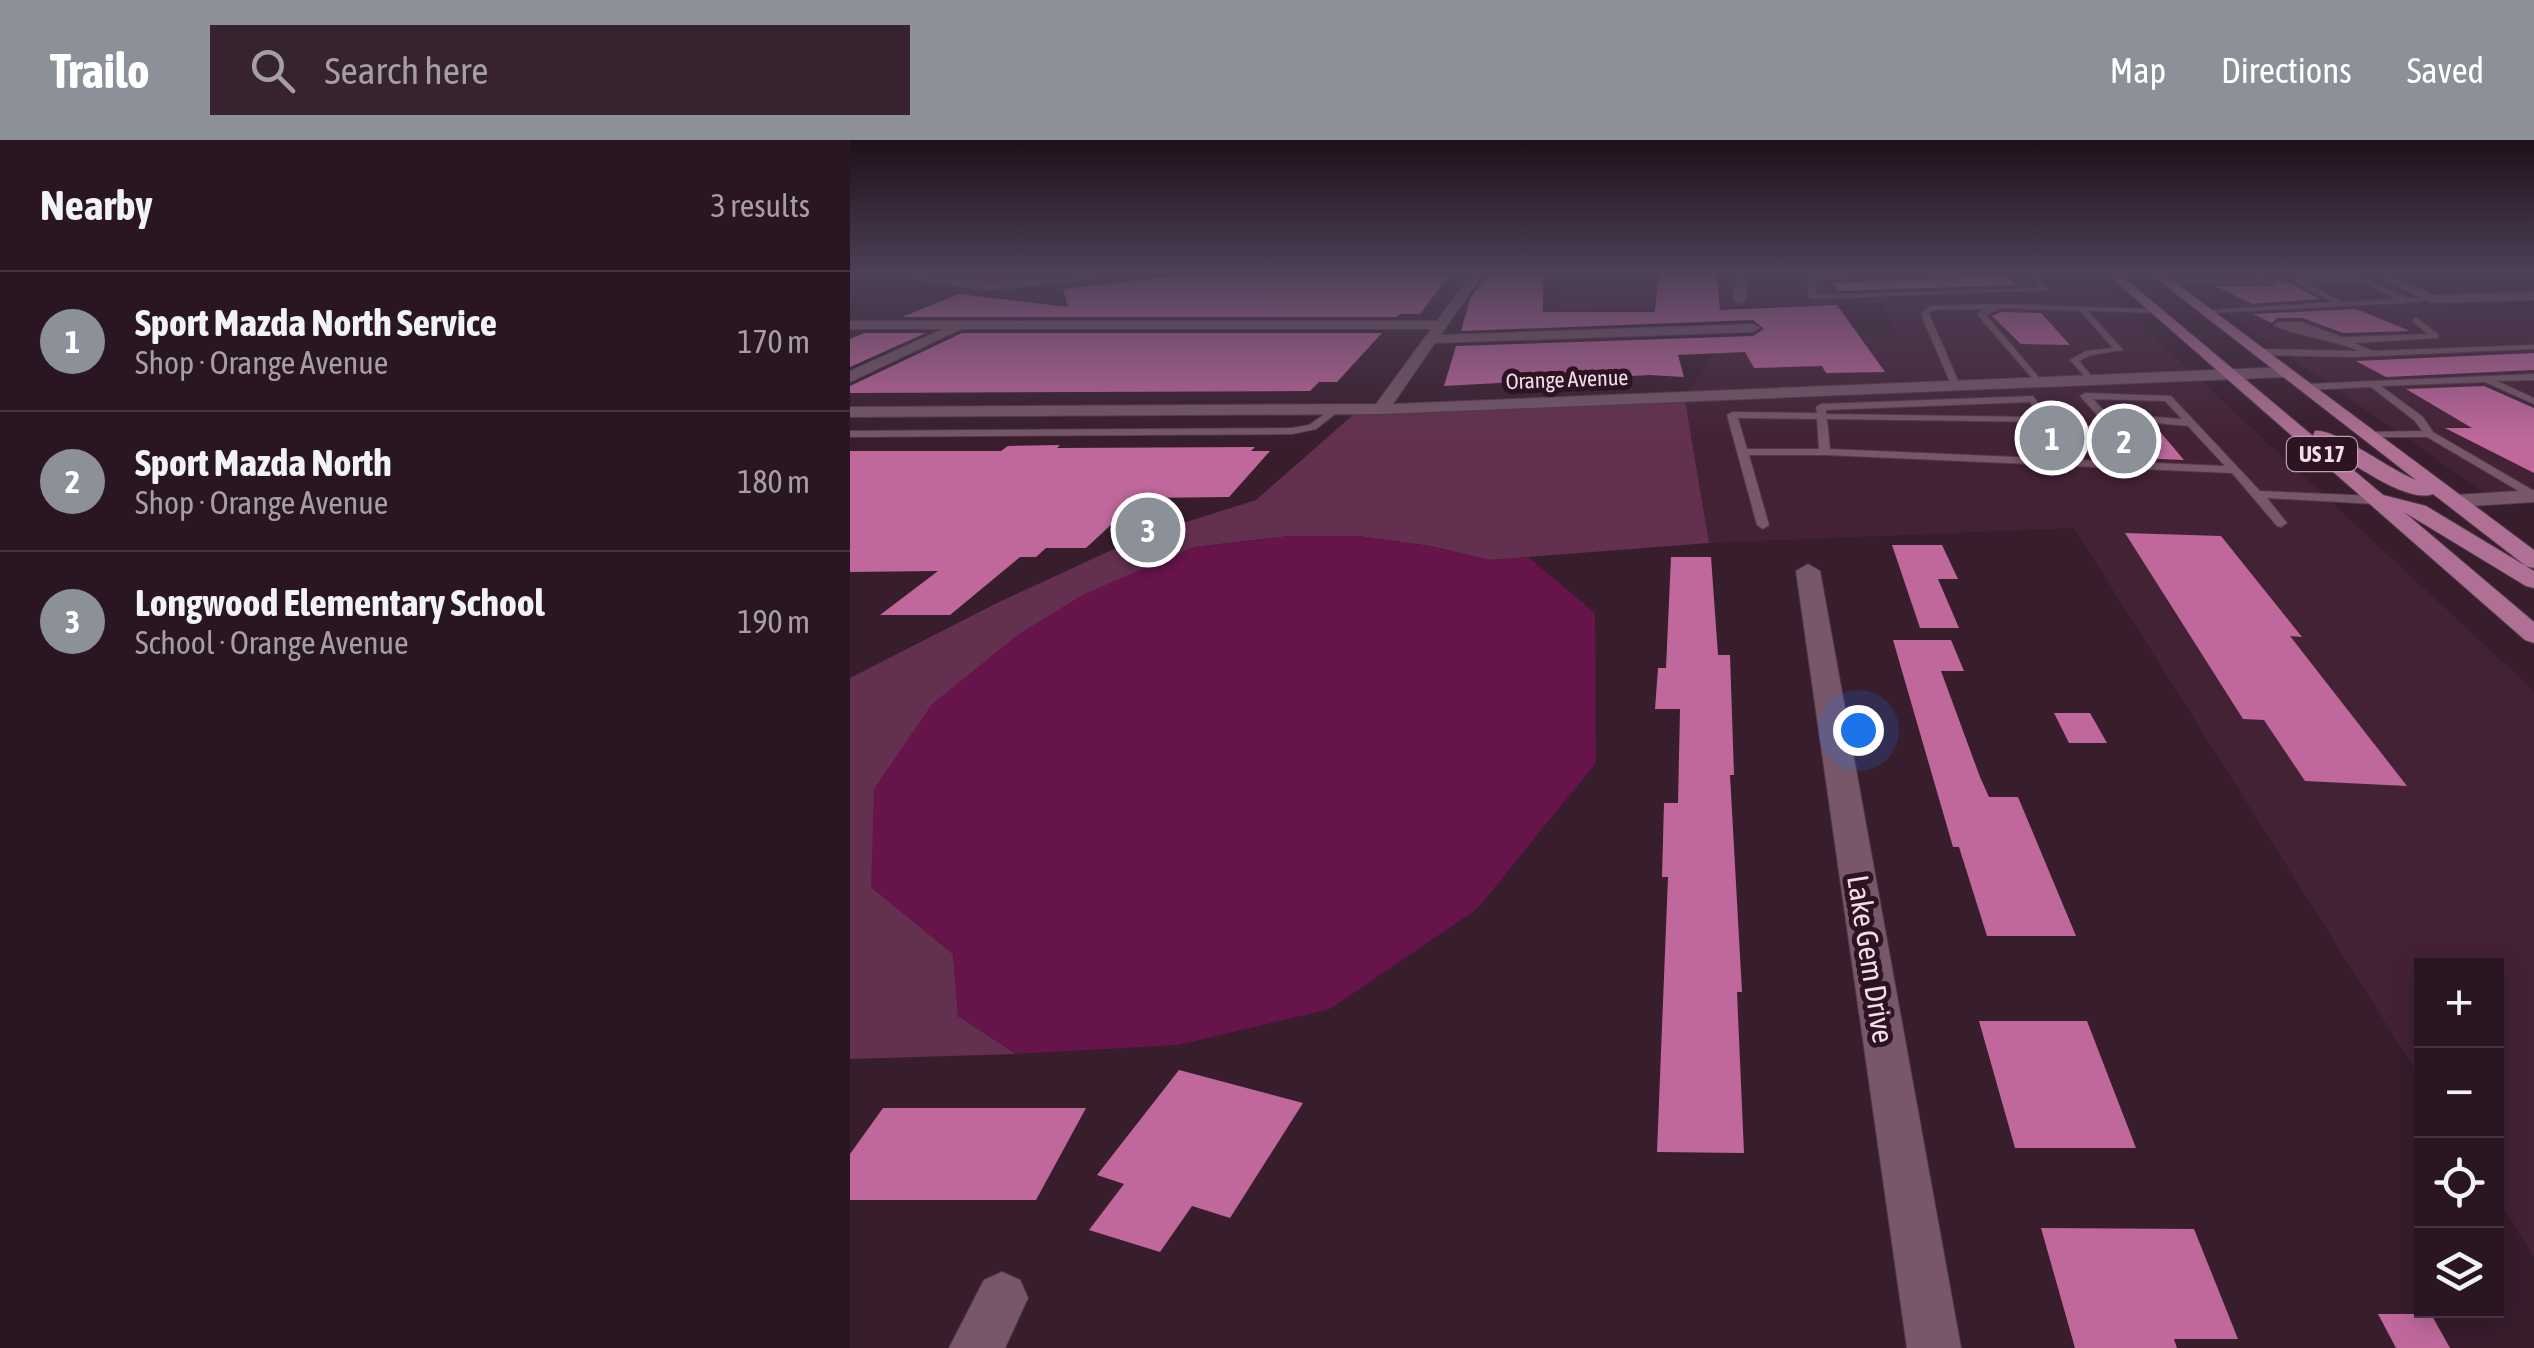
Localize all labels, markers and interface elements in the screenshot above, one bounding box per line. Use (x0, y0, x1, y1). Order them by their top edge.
search box (210, 25, 910, 115)
text: Trailo (50, 43, 150, 98)
icon: search (245, 43, 300, 98)
text: Search here (325, 49, 489, 92)
text: Map (2110, 50, 2166, 90)
text: Directions (2221, 50, 2352, 90)
text: Saved (2407, 50, 2484, 90)
text: Nearby (40, 181, 153, 229)
text: 3 results (711, 187, 810, 224)
text: Sport Mazda North Service (135, 301, 497, 344)
text: 1 (65, 323, 80, 360)
text: 170 m (737, 323, 810, 360)
text: Shop · Orange Avenue (135, 344, 388, 381)
street label: Orange Avenue (1505, 364, 1629, 394)
pin: 1 (2020, 400, 2084, 476)
pin: 2 (2092, 404, 2156, 478)
road number: US 17 (2287, 437, 2357, 471)
text: Sport Mazda North (135, 441, 392, 484)
text: 2 (65, 463, 80, 500)
text: 180 m (737, 463, 810, 500)
text: Shop · Orange Avenue (135, 484, 388, 521)
pin: 3 (1116, 492, 1180, 568)
text: Longwood Elementary School (135, 581, 545, 624)
text: 3 (65, 603, 80, 640)
text: 190 m (737, 603, 810, 640)
text: School · Orange Avenue (135, 624, 408, 661)
your location (1833, 705, 1884, 756)
street label: Lake Gem Drive (1841, 873, 1901, 1045)
map controls (2414, 958, 2504, 1318)
button: + (2414, 958, 2504, 1048)
button: − (2414, 1048, 2504, 1138)
button: locate (2414, 1138, 2504, 1228)
button: layers (2414, 1228, 2504, 1318)

